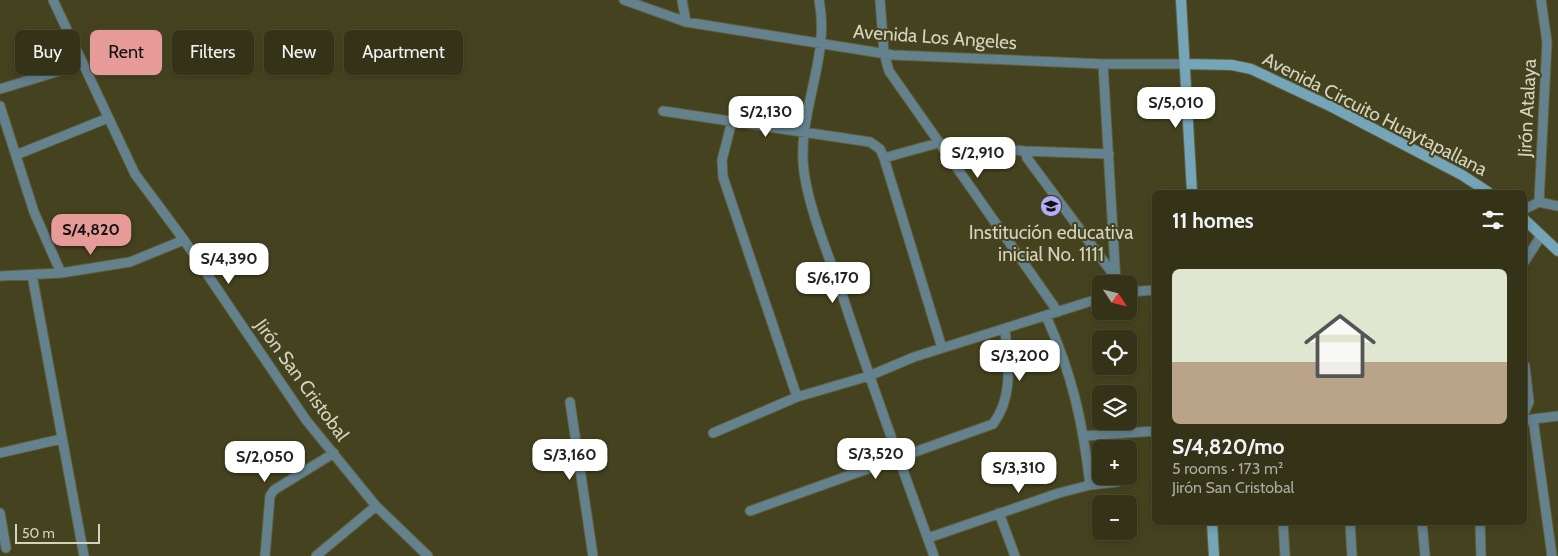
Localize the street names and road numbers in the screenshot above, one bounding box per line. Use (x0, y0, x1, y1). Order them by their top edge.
street label: Avenida Los Angeles (852, 20, 1018, 54)
street label: Avenida Circuito Huaytapallana (1259, 47, 1491, 181)
street label: Jirón Atalaya (1513, 58, 1541, 159)
street label: Jirón San Cristobal (249, 314, 354, 446)

